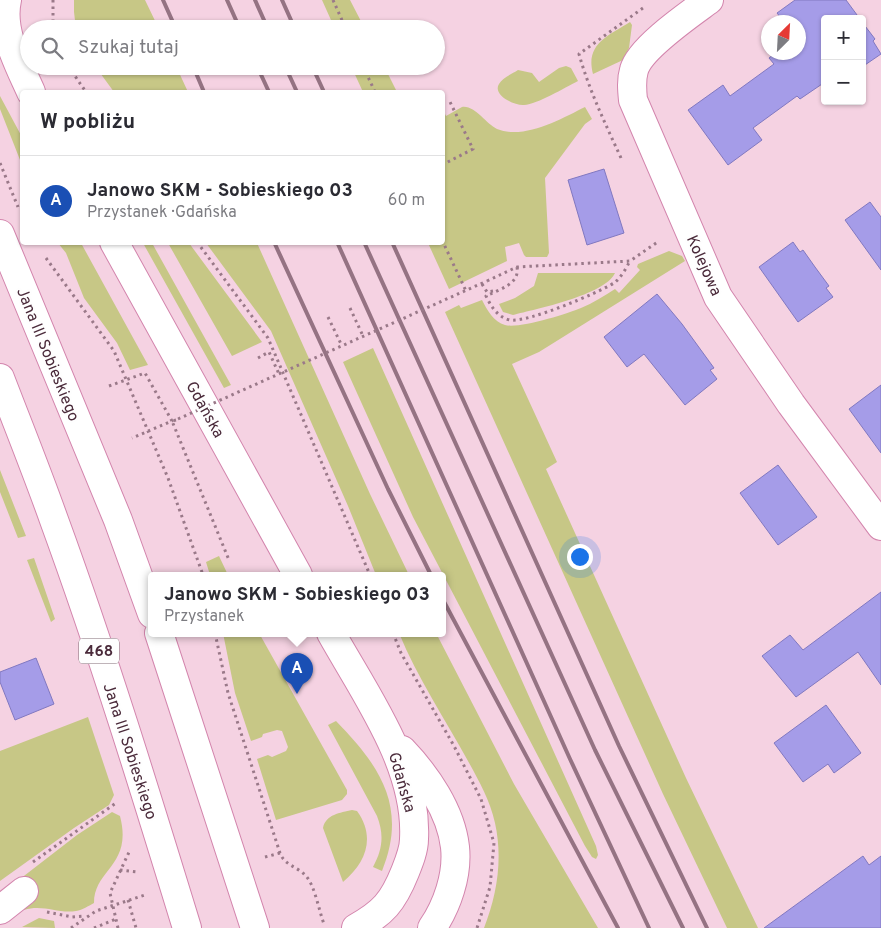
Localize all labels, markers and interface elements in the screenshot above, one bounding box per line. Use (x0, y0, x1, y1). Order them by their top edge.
north arrow (761, 15, 806, 60)
map controls (821, 15, 866, 105)
button: + (821, 15, 866, 60)
search box (20, 20, 445, 75)
icon: search (38, 34, 66, 62)
text: Szukaj tutaj (78, 36, 179, 60)
button: − (821, 60, 866, 105)
text: W pobliżu (40, 109, 135, 136)
text: Janowo SKM - Sobieskiego 03 (87, 179, 353, 203)
text: A (50, 191, 62, 211)
text: 60 m (388, 191, 425, 211)
text: Przystanek · Gdańska (87, 203, 237, 223)
street label: Kolejowa (681, 232, 725, 299)
street label: Jana III Sobieskiego (11, 285, 83, 425)
street label: Gdańska (181, 378, 228, 442)
your location (567, 544, 593, 570)
popup (148, 572, 446, 637)
text: Janowo SKM - Sobieskiego 03 (164, 583, 430, 607)
text: Przystanek (164, 607, 244, 627)
road number: 468 (79, 638, 119, 664)
pin: A (281, 653, 313, 694)
street label: Jana III Sobieskiego (98, 681, 161, 822)
street label: Gdańska (383, 750, 419, 815)

